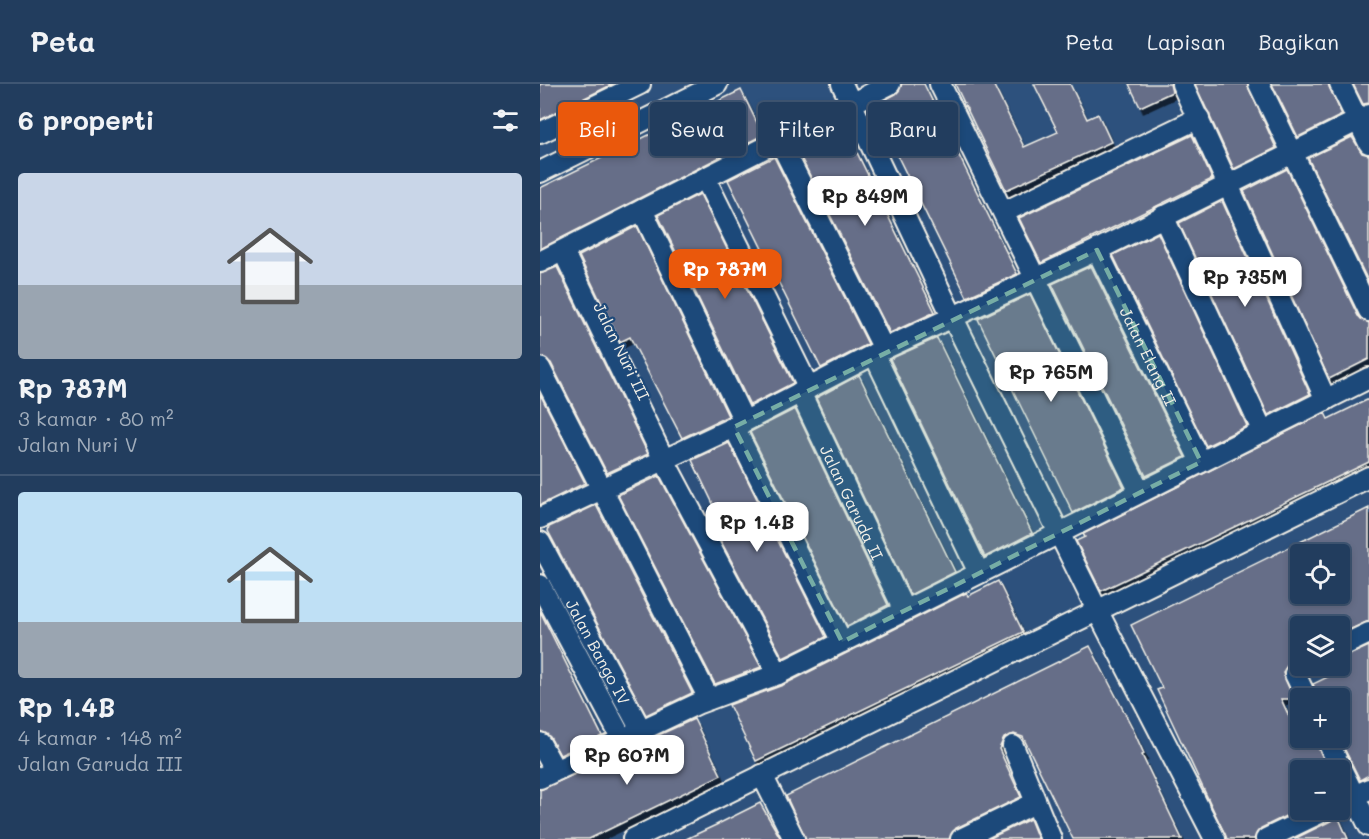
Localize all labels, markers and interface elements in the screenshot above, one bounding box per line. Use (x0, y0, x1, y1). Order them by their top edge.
text: Peta (30, 23, 95, 59)
text: Peta (1066, 28, 1114, 55)
text: Lapisan (1147, 28, 1225, 55)
text: Bagikan (1258, 28, 1339, 55)
chip: Beli (558, 102, 638, 156)
chip: Sewa (650, 102, 746, 156)
chip: Filter (758, 102, 856, 156)
chip: Baru (868, 102, 958, 156)
text: 6 properti (18, 103, 155, 137)
icon: filters (489, 104, 522, 137)
pin: Rp 849M (810, 176, 920, 227)
text: Rp 849M (822, 182, 908, 208)
icon: home (216, 212, 324, 320)
pin: Rp 787M (670, 249, 780, 300)
text: Rp 787M (683, 255, 767, 281)
pin: Rp 735M (1190, 257, 1300, 308)
text: Rp 735M (1203, 263, 1287, 289)
street label: Jalan Nuri III (589, 299, 655, 403)
street label: Jalan Elang II (1116, 303, 1182, 409)
pin: Rp 765M (996, 352, 1106, 403)
text: Rp 765M (1009, 358, 1093, 384)
text: Rp 787M (18, 371, 128, 405)
text: 3 kamar · 80 m² (18, 405, 174, 431)
text: Jalan Nuri V (18, 431, 138, 457)
street label: Jalan Garuda II (816, 441, 889, 563)
pin: Rp 1.4B (702, 502, 812, 553)
text: Rp 1.4B (720, 508, 794, 534)
icon: home (216, 531, 324, 639)
map controls (1290, 544, 1350, 820)
button: locate (1290, 544, 1350, 604)
street label: Jalan Bango IV (562, 595, 636, 708)
button: layers (1290, 616, 1350, 676)
button: + (1290, 688, 1350, 748)
text: Rp 1.4B (18, 690, 115, 724)
text: 4 kamar · 148 m² (18, 724, 182, 750)
pin: Rp 607M (572, 735, 682, 786)
text: Rp 607M (584, 741, 670, 767)
text: Jalan Garuda III (18, 750, 182, 776)
button: − (1290, 760, 1350, 820)

